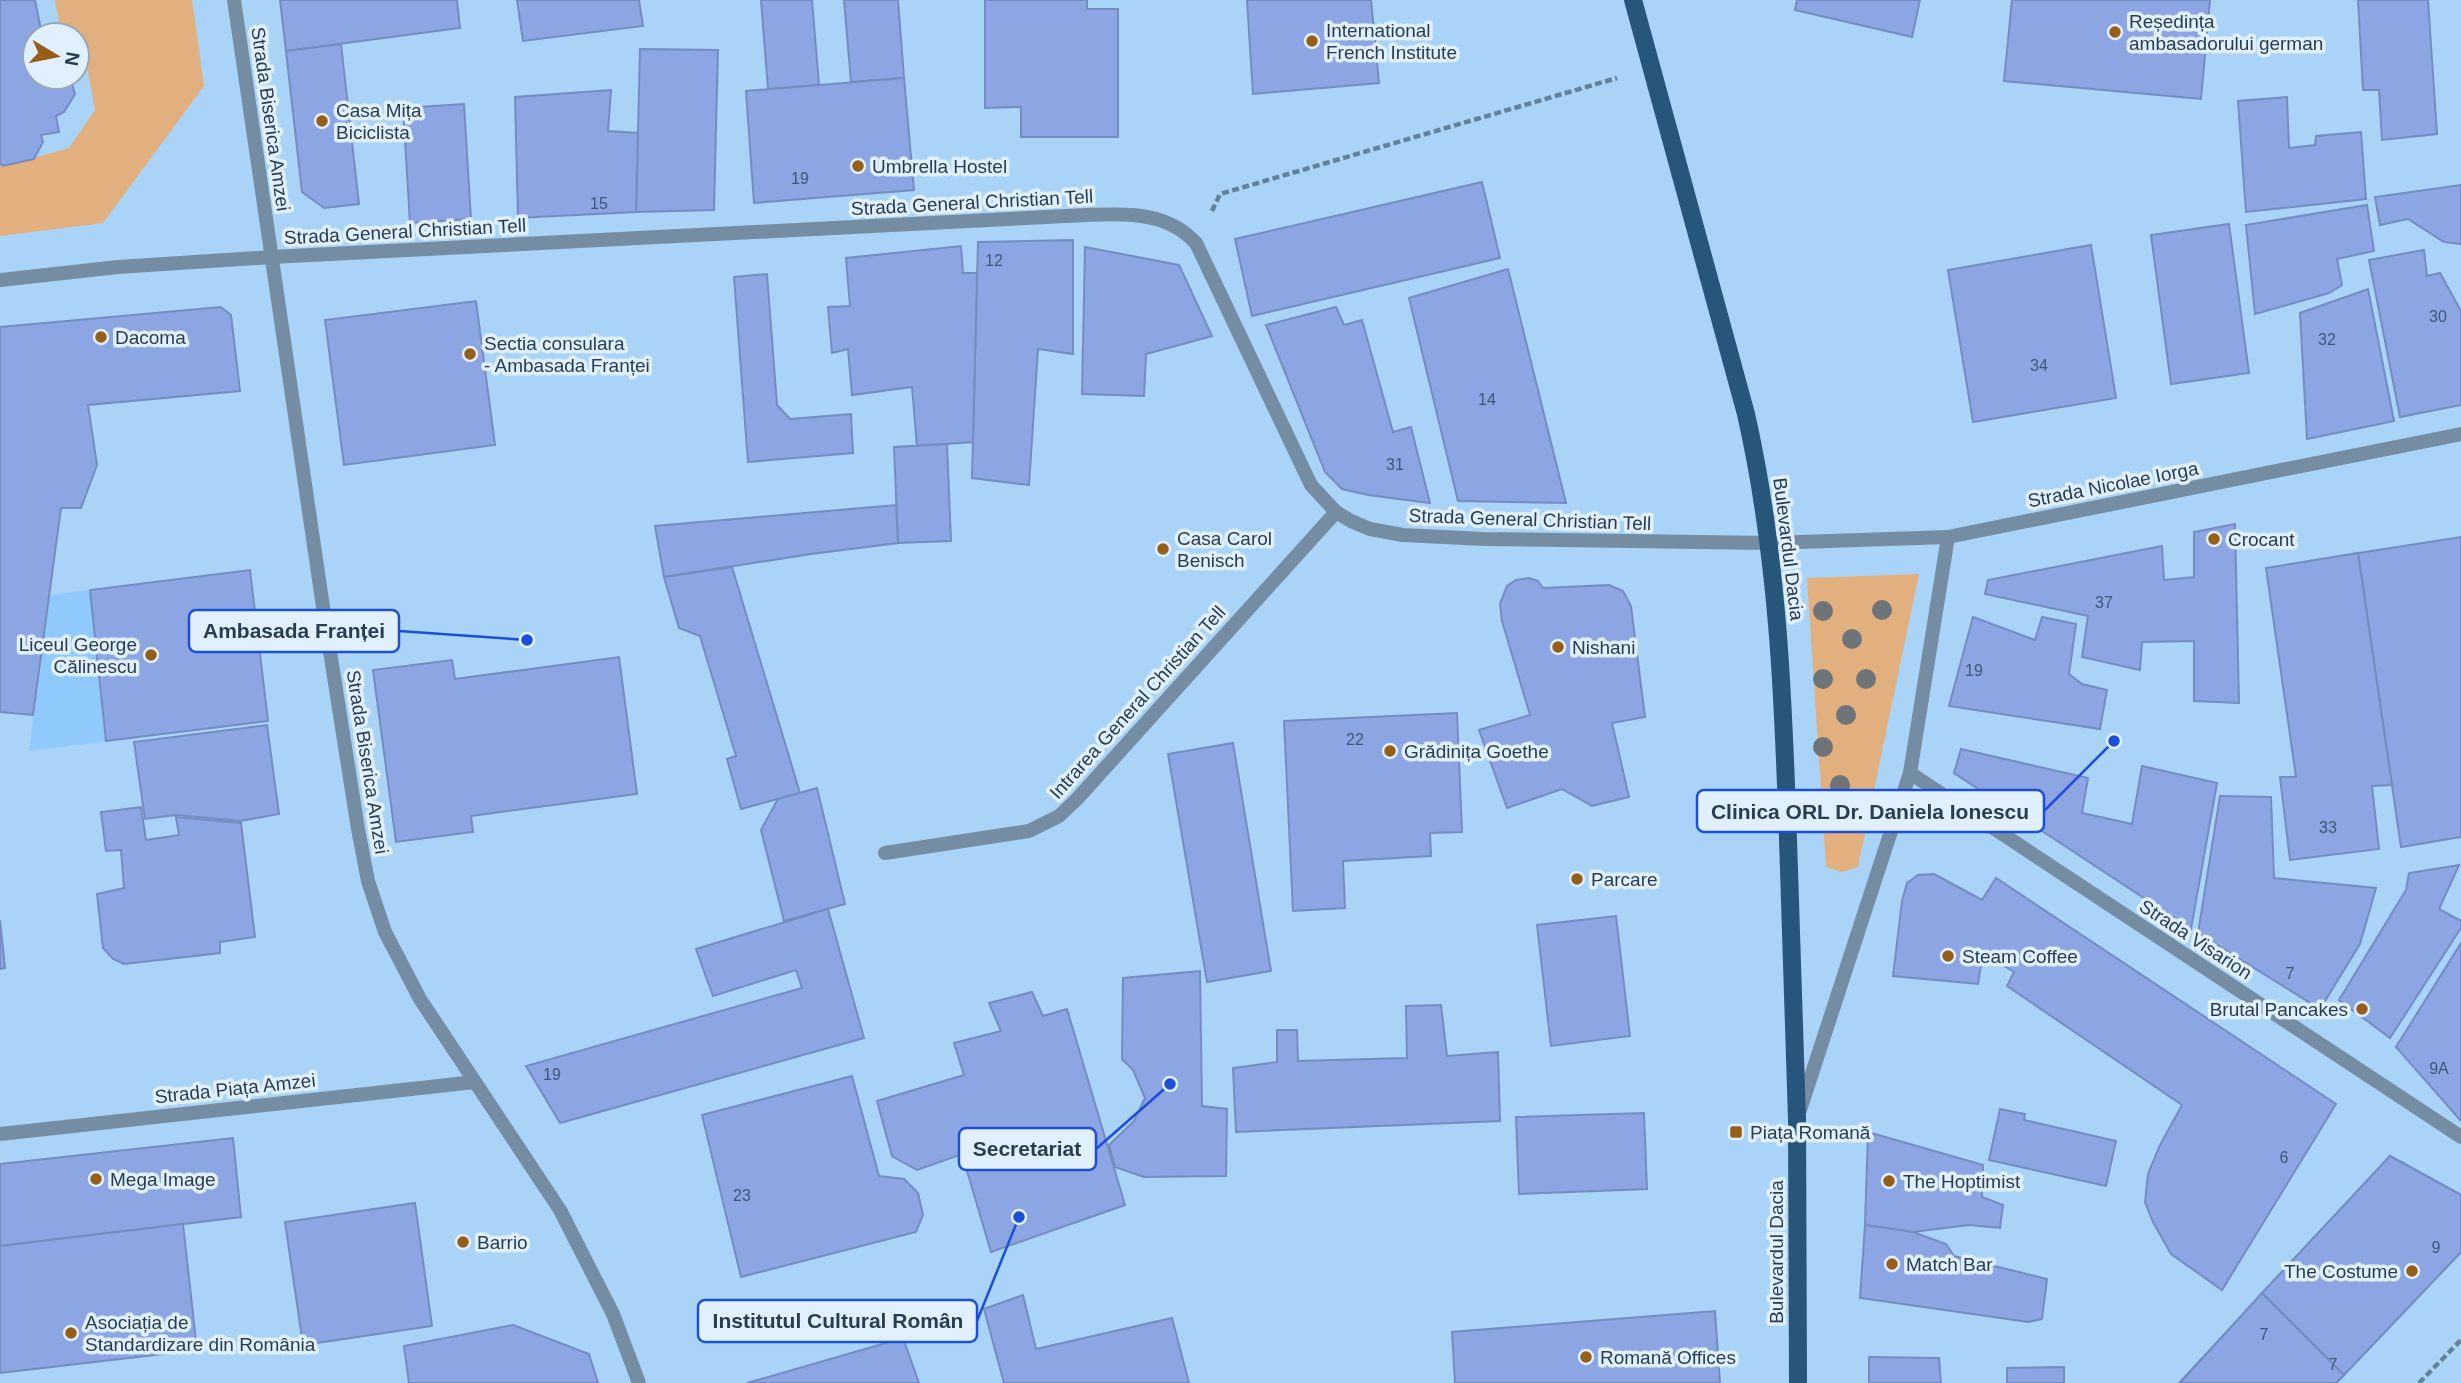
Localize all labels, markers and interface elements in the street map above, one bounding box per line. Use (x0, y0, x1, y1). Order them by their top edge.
place label: Reședința ambasadorului german (2129, 11, 2323, 54)
place label: International French Institute (1326, 20, 1457, 63)
north arrow (21, 21, 91, 91)
marker: Reședința ambasadorului german (2107, 24, 2123, 40)
street label: Strada Biserica Amzei (247, 26, 294, 213)
marker: International French Institute (1304, 33, 1320, 49)
text: N (61, 50, 84, 67)
place label: Casa Mița Biciclista (336, 100, 422, 143)
marker: Casa Mița Biciclista (314, 113, 330, 129)
place label: Umbrella Hostel (872, 156, 1007, 177)
marker: Umbrella Hostel (850, 158, 866, 174)
house number: 19 (791, 170, 809, 187)
street label: Strada General Christian Tell (850, 186, 1094, 219)
house number: 15 (590, 195, 608, 212)
street label: Strada General Christian Tell (283, 215, 527, 248)
house number: 12 (985, 252, 1003, 269)
house number: 30 (2429, 308, 2447, 325)
place label: Dacoma (115, 327, 186, 348)
marker: Dacoma (93, 329, 109, 345)
house number: 32 (2318, 331, 2336, 348)
place label: Sectia consulara - Ambasada Franței (484, 333, 650, 376)
marker: Sectia consulara - Ambasada Franței (462, 346, 478, 362)
house number: 34 (2030, 357, 2048, 374)
house number: 14 (1478, 391, 1496, 408)
house number: 31 (1386, 456, 1404, 473)
street label: Strada Nicolae Iorga (2026, 458, 2201, 511)
street label: Bulevardul Dacia (1769, 476, 1808, 622)
street label: Strada General Christian Tell (1408, 505, 1652, 534)
place label: Casa Carol Benisch (1177, 528, 1272, 571)
place label: Crocant (2228, 529, 2295, 550)
marker: Crocant (2206, 531, 2222, 547)
marker: Casa Carol Benisch (1155, 541, 1171, 557)
house number: 37 (2095, 594, 2113, 611)
street label: Intrarea General Christian Tell (1045, 602, 1230, 803)
callout: Ambasada Franței (189, 610, 399, 652)
text: Ambasada Franței (203, 619, 385, 642)
place label: Liceul George Călinescu (19, 634, 137, 677)
place label: Nishani (1572, 637, 1635, 658)
marker: Nishani (1550, 639, 1566, 655)
marker: Liceul George Călinescu (143, 647, 159, 663)
house number: 19 (1965, 662, 1983, 679)
street label: Strada Biserica Amzei (343, 669, 392, 856)
house number: 22 (1346, 731, 1364, 748)
place label: Grădinița Goethe (1404, 741, 1549, 762)
marker: Grădinița Goethe (1382, 743, 1398, 759)
callout: Clinica ORL Dr. Daniela Ionescu (1697, 790, 2044, 832)
text: Clinica ORL Dr. Daniela Ionescu (1711, 800, 2029, 823)
house number: 33 (2319, 819, 2337, 836)
place label: Parcare (1591, 869, 1658, 890)
marker: Parcare (1569, 871, 1585, 887)
street label: Strada Visarion (2136, 895, 2256, 984)
place label: Steam Coffee (1962, 946, 2078, 967)
marker: Steam Coffee (1940, 948, 1956, 964)
house number: 7 (2286, 965, 2295, 982)
place label: Brutal Pancakes (2210, 999, 2348, 1020)
marker: Brutal Pancakes (2354, 1001, 2370, 1017)
house number: 9A (2429, 1060, 2449, 1077)
house number: 19 (543, 1066, 561, 1083)
street label: Strada Piața Amzei (154, 1070, 317, 1107)
place label: Piața Romană (1750, 1122, 1871, 1143)
marker: Piața Romană (1728, 1124, 1744, 1140)
callout: Secretariat (959, 1128, 1096, 1170)
text: Secretariat (973, 1137, 1081, 1160)
house number: 6 (2280, 1149, 2289, 1166)
place label: Mega Image (110, 1169, 216, 1190)
marker: Mega Image (88, 1171, 104, 1187)
place label: The Hoptimist (1903, 1171, 2021, 1192)
marker: The Hoptimist (1881, 1173, 1897, 1189)
street label: Bulevardul Dacia (1766, 1180, 1787, 1324)
house number: 23 (733, 1187, 751, 1204)
place label: Barrio (477, 1232, 528, 1253)
marker: Barrio (455, 1234, 471, 1250)
house number: 9 (2432, 1239, 2441, 1256)
place label: Match Bar (1906, 1254, 1993, 1275)
marker: Match Bar (1884, 1256, 1900, 1272)
place label: The Costume (2284, 1261, 2398, 1282)
marker: The Costume (2404, 1263, 2420, 1279)
callout: Institutul Cultural Român (698, 1300, 977, 1342)
text: Institutul Cultural Român (713, 1309, 963, 1332)
place label: Asociația de Standardizare din România (85, 1312, 316, 1355)
marker: Asociația de Standardizare din România (63, 1325, 79, 1341)
house number: 7 (2260, 1326, 2269, 1343)
place label: Romană Offices (1600, 1347, 1736, 1368)
marker: Romană Offices (1578, 1349, 1594, 1365)
house number: 7 (2329, 1356, 2338, 1373)

